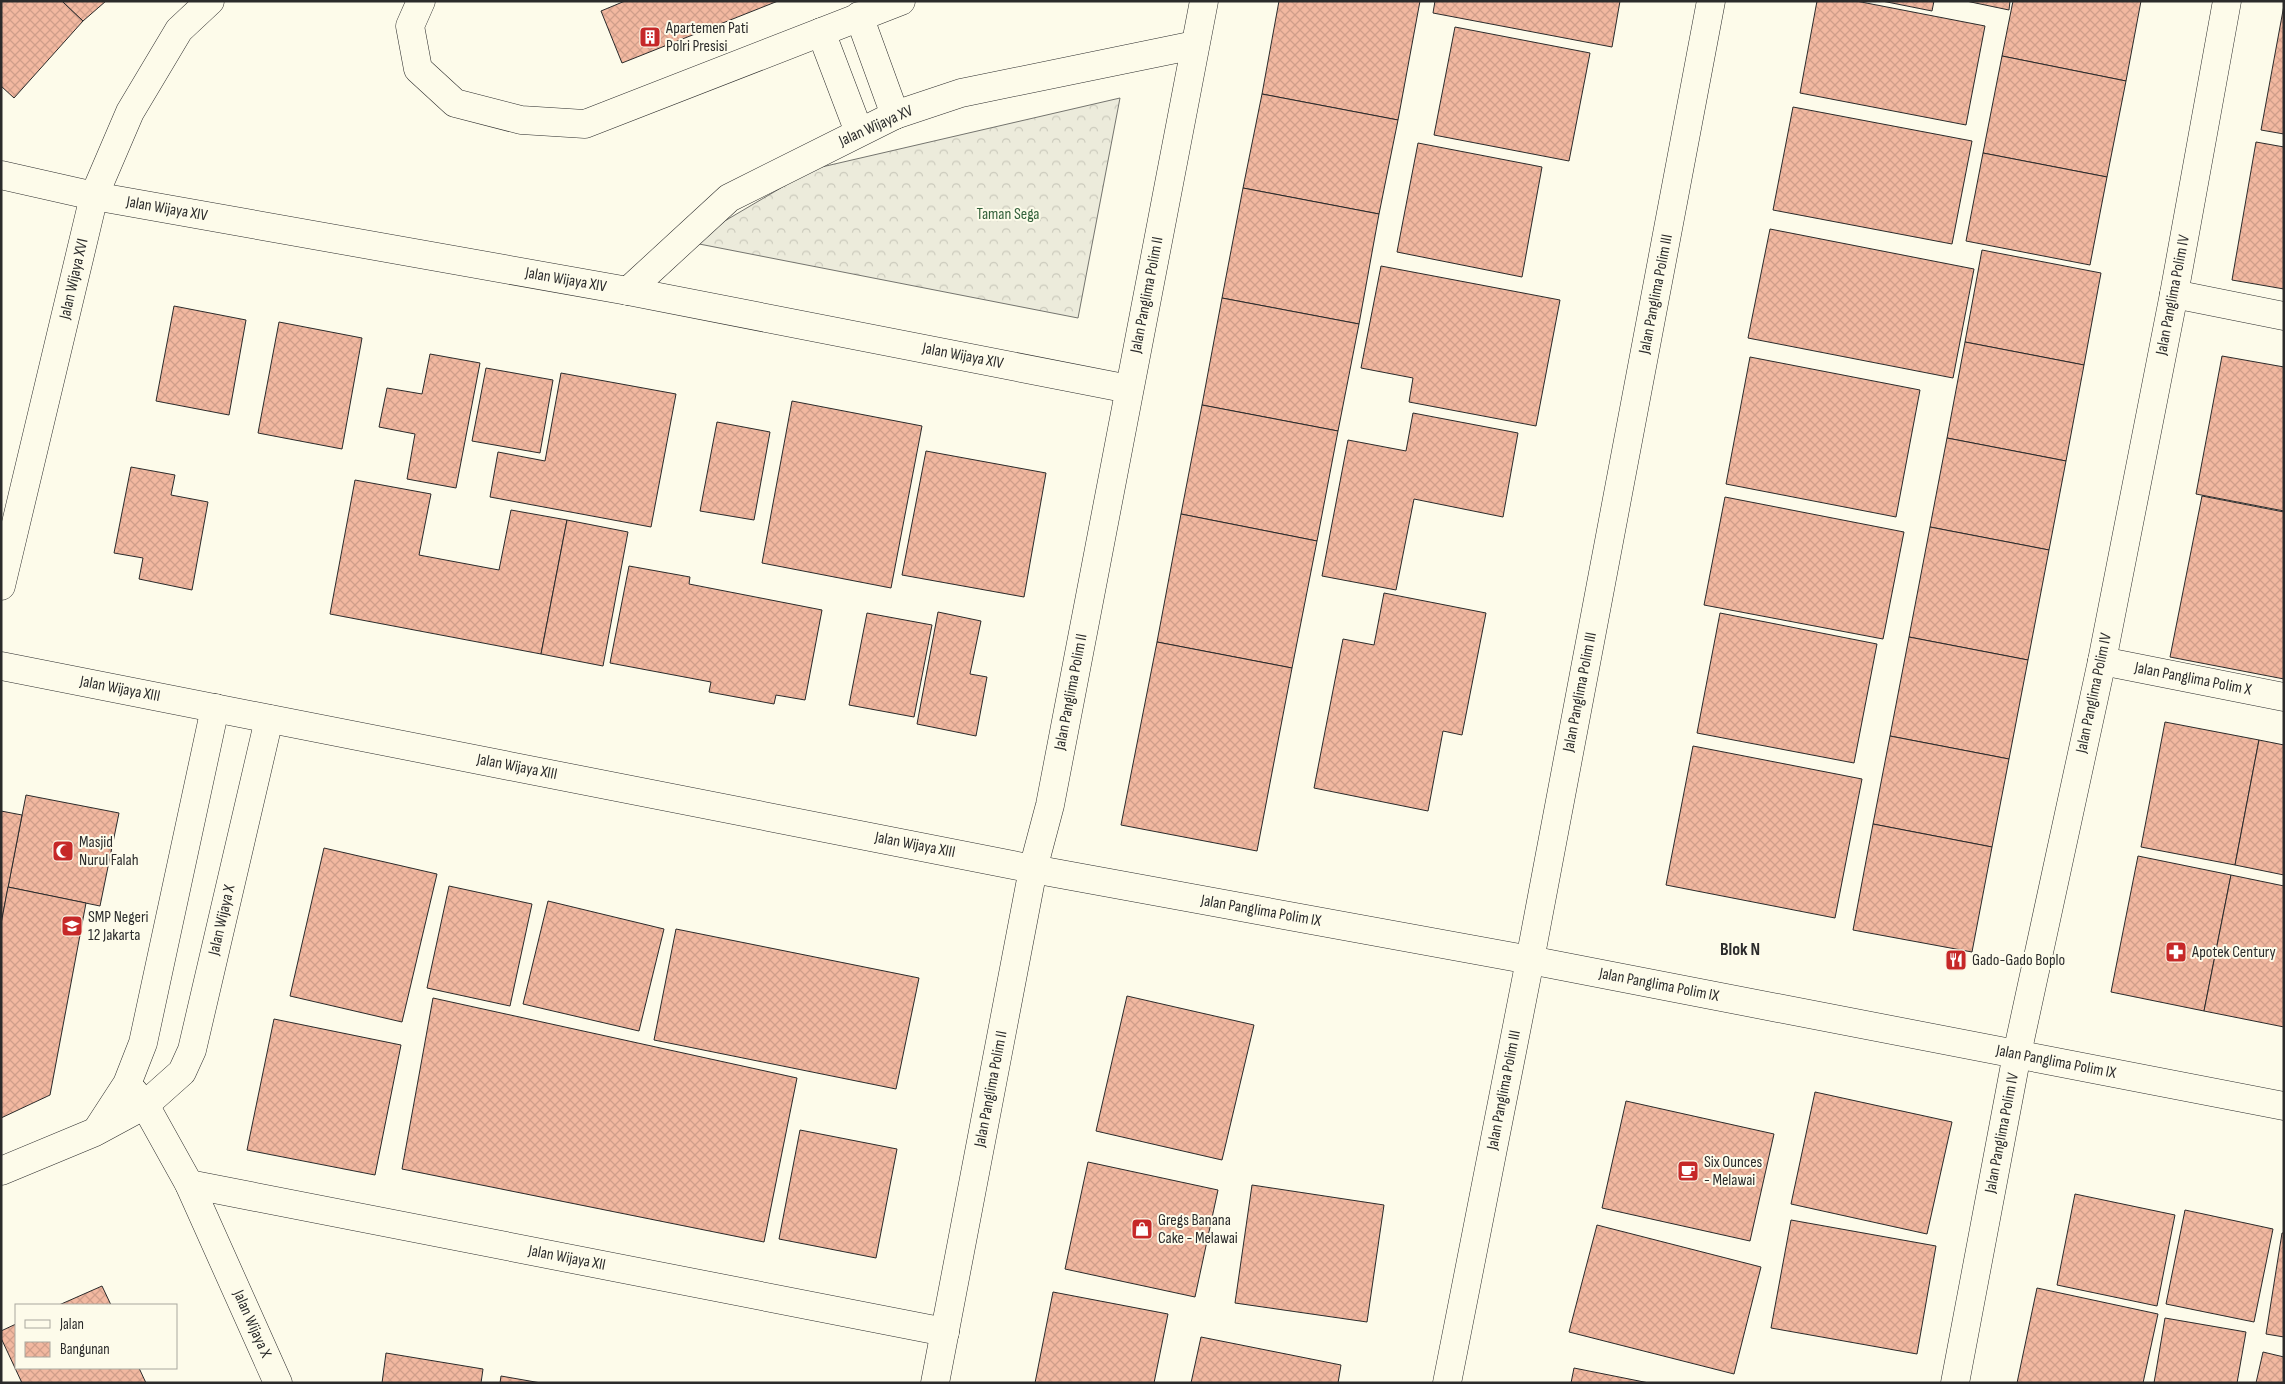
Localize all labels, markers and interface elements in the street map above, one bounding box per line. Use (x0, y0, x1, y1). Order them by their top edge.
place label: Apartemen Pati Polri Presisi (665, 19, 749, 56)
building icon: Apartemen Pati Polri Presisi (638, 25, 662, 49)
street label: Jalan Wijaya XV (835, 101, 917, 151)
street label: Jalan Wijaya XIV (124, 192, 210, 226)
park label: Taman Sega (976, 205, 1040, 224)
street label: Jalan Panglima Polim IV (2152, 232, 2194, 358)
street label: Jalan Panglima Polim III (1635, 233, 1677, 356)
street label: Jalan Panglima Polim II (1126, 235, 1168, 356)
street label: Jalan Wijaya XVI (55, 237, 93, 322)
street label: Jalan Wijaya XIV (523, 263, 609, 297)
street label: Jalan Wijaya XIV (920, 339, 1006, 373)
street label: Jalan Panglima Polim III (1559, 631, 1601, 754)
street label: Jalan Panglima Polim IV (2072, 631, 2116, 756)
street label: Jalan Panglima Polim II (1050, 632, 1092, 753)
street label: Jalan Panglima Polim X (2132, 658, 2253, 700)
street label: Jalan Wijaya XIII (77, 672, 162, 706)
street label: Jalan Wijaya XIII (474, 750, 559, 784)
street label: Jalan Wijaya XIII (872, 828, 957, 862)
place label: Masjid Nurul Falah (79, 833, 139, 870)
mosque icon: Masjid Nurul Falah (51, 839, 75, 863)
street label: Jalan Wijaya X (204, 883, 239, 958)
street label: Jalan Panglima Polim IX (1198, 891, 1323, 931)
place label: SMP Negeri 12 Jakarta (88, 908, 149, 945)
school or university icon: SMP Negeri 12 Jakarta (60, 914, 84, 938)
district label: Blok N (1720, 939, 1760, 960)
pharmacy icon: Apotek Century (2164, 940, 2188, 964)
place label: Apotek Century (2191, 943, 2276, 962)
restaurant icon: Gado-Gado Boplo (1944, 948, 1968, 972)
place label: Gado-Gado Boplo (1972, 951, 2065, 970)
street label: Jalan Panglima Polim IX (1596, 964, 1721, 1006)
street label: Jalan Panglima Polim II (970, 1029, 1012, 1150)
street label: Jalan Panglima Polim III (1483, 1029, 1525, 1152)
street label: Jalan Panglima Polim IX (1993, 1041, 2118, 1083)
street label: Jalan Panglima Polim IV (1981, 1070, 2023, 1196)
place label: Six Ounces - Melawai (1704, 1153, 1763, 1190)
cafe icon: Six Ounces - Melawai (1676, 1159, 1700, 1183)
place label: Gregs Banana Cake - Melawai (1158, 1211, 1238, 1248)
shop icon: Gregs Banana Cake - Melawai (1130, 1217, 1154, 1241)
street label: Jalan Wijaya XII (526, 1241, 607, 1275)
street label: Jalan Wijaya X (228, 1286, 275, 1361)
legend (15, 1304, 178, 1369)
text: Jalan (59, 1315, 84, 1334)
text: Bangunan (60, 1340, 110, 1359)

